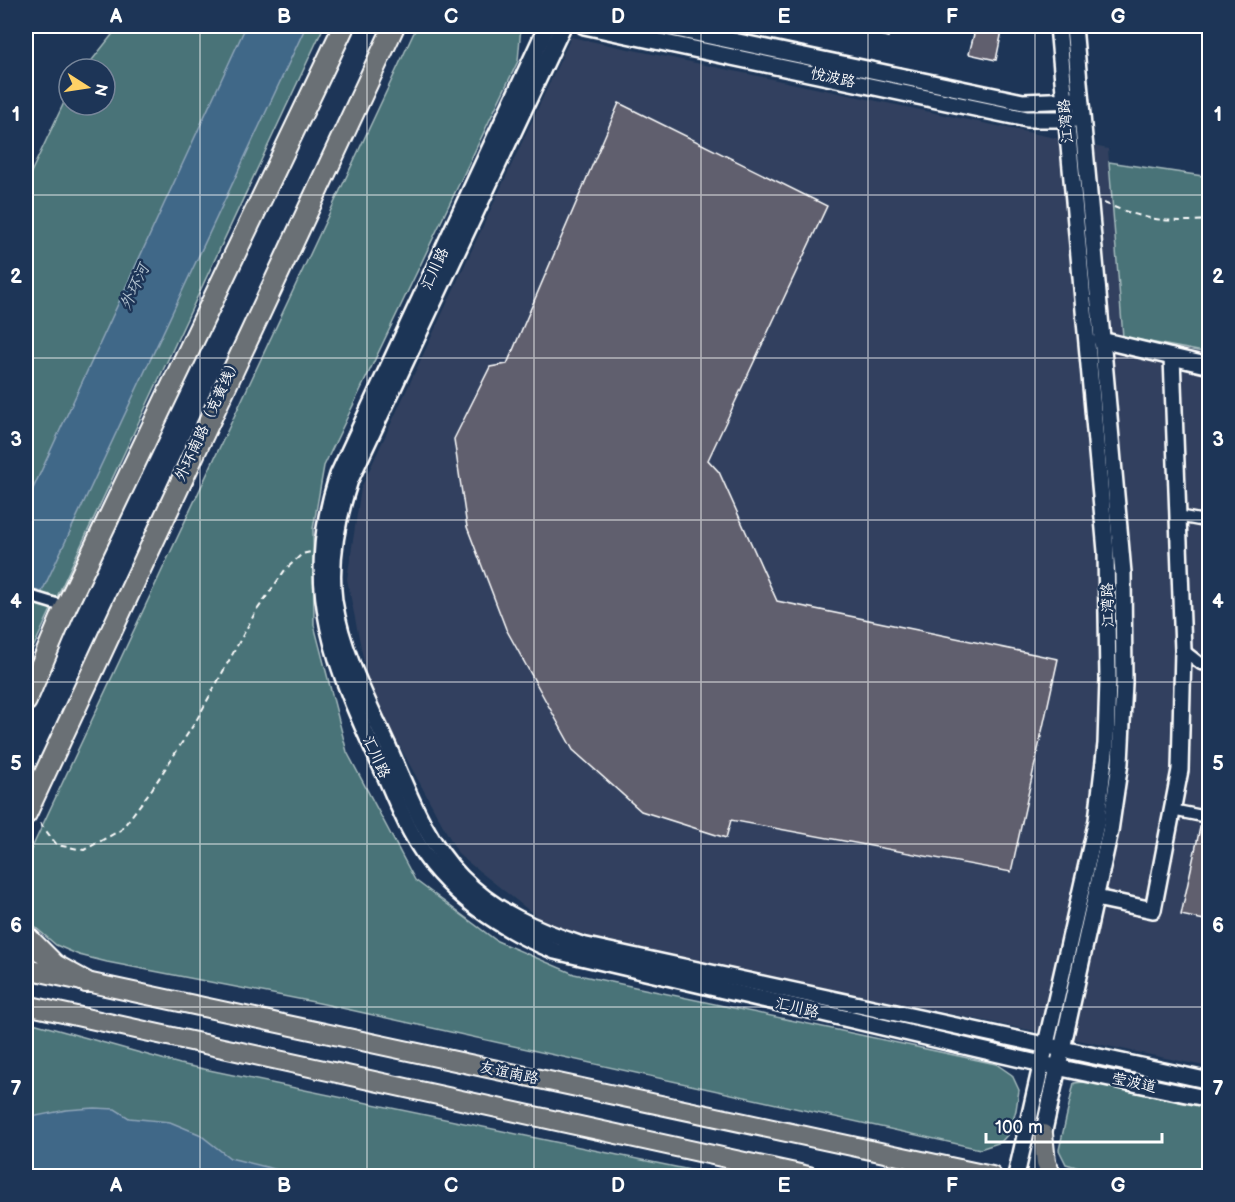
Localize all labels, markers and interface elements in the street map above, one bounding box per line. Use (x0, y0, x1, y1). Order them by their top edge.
text: A (109, 5, 123, 29)
text: B (277, 5, 291, 29)
text: C (444, 5, 458, 29)
text: D (611, 5, 625, 29)
text: E (778, 5, 791, 29)
text: F (946, 5, 958, 29)
text: G (1111, 5, 1126, 29)
north arrow (57, 57, 117, 117)
street label: 悦波路 (809, 64, 857, 92)
text: N (90, 82, 111, 98)
street label: 江湾路 (1055, 98, 1077, 144)
text: 1 (12, 103, 20, 127)
text: 1 (1214, 103, 1222, 127)
street label: 汇川路 (417, 245, 453, 293)
water label: 外环河 (116, 259, 155, 313)
text: 2 (10, 265, 22, 289)
text: 2 (1212, 265, 1224, 289)
street label: 外环南路（克黄线） (171, 354, 245, 484)
text: 3 (10, 428, 22, 452)
text: 3 (1212, 428, 1224, 452)
street label: 江湾路 (1098, 582, 1118, 628)
text: 4 (10, 590, 22, 614)
text: 4 (1212, 590, 1224, 614)
street label: 汇川路 (358, 733, 394, 781)
text: 5 (10, 752, 22, 776)
text: 5 (1212, 752, 1224, 776)
text: 6 (10, 914, 22, 938)
text: 6 (1212, 914, 1224, 938)
street label: 汇川路 (773, 994, 821, 1022)
street label: 友谊南路 (478, 1057, 540, 1089)
street label: 莹波道 (1110, 1069, 1158, 1097)
text: 7 (10, 1077, 22, 1101)
text: 7 (1212, 1077, 1224, 1101)
scale bar (986, 1106, 1162, 1144)
text: 100 m (995, 1117, 1043, 1138)
text: A (109, 1174, 123, 1198)
text: B (277, 1174, 291, 1198)
text: C (444, 1174, 458, 1198)
text: D (611, 1174, 625, 1198)
text: E (778, 1174, 791, 1198)
text: F (946, 1174, 958, 1198)
text: G (1111, 1174, 1126, 1198)

